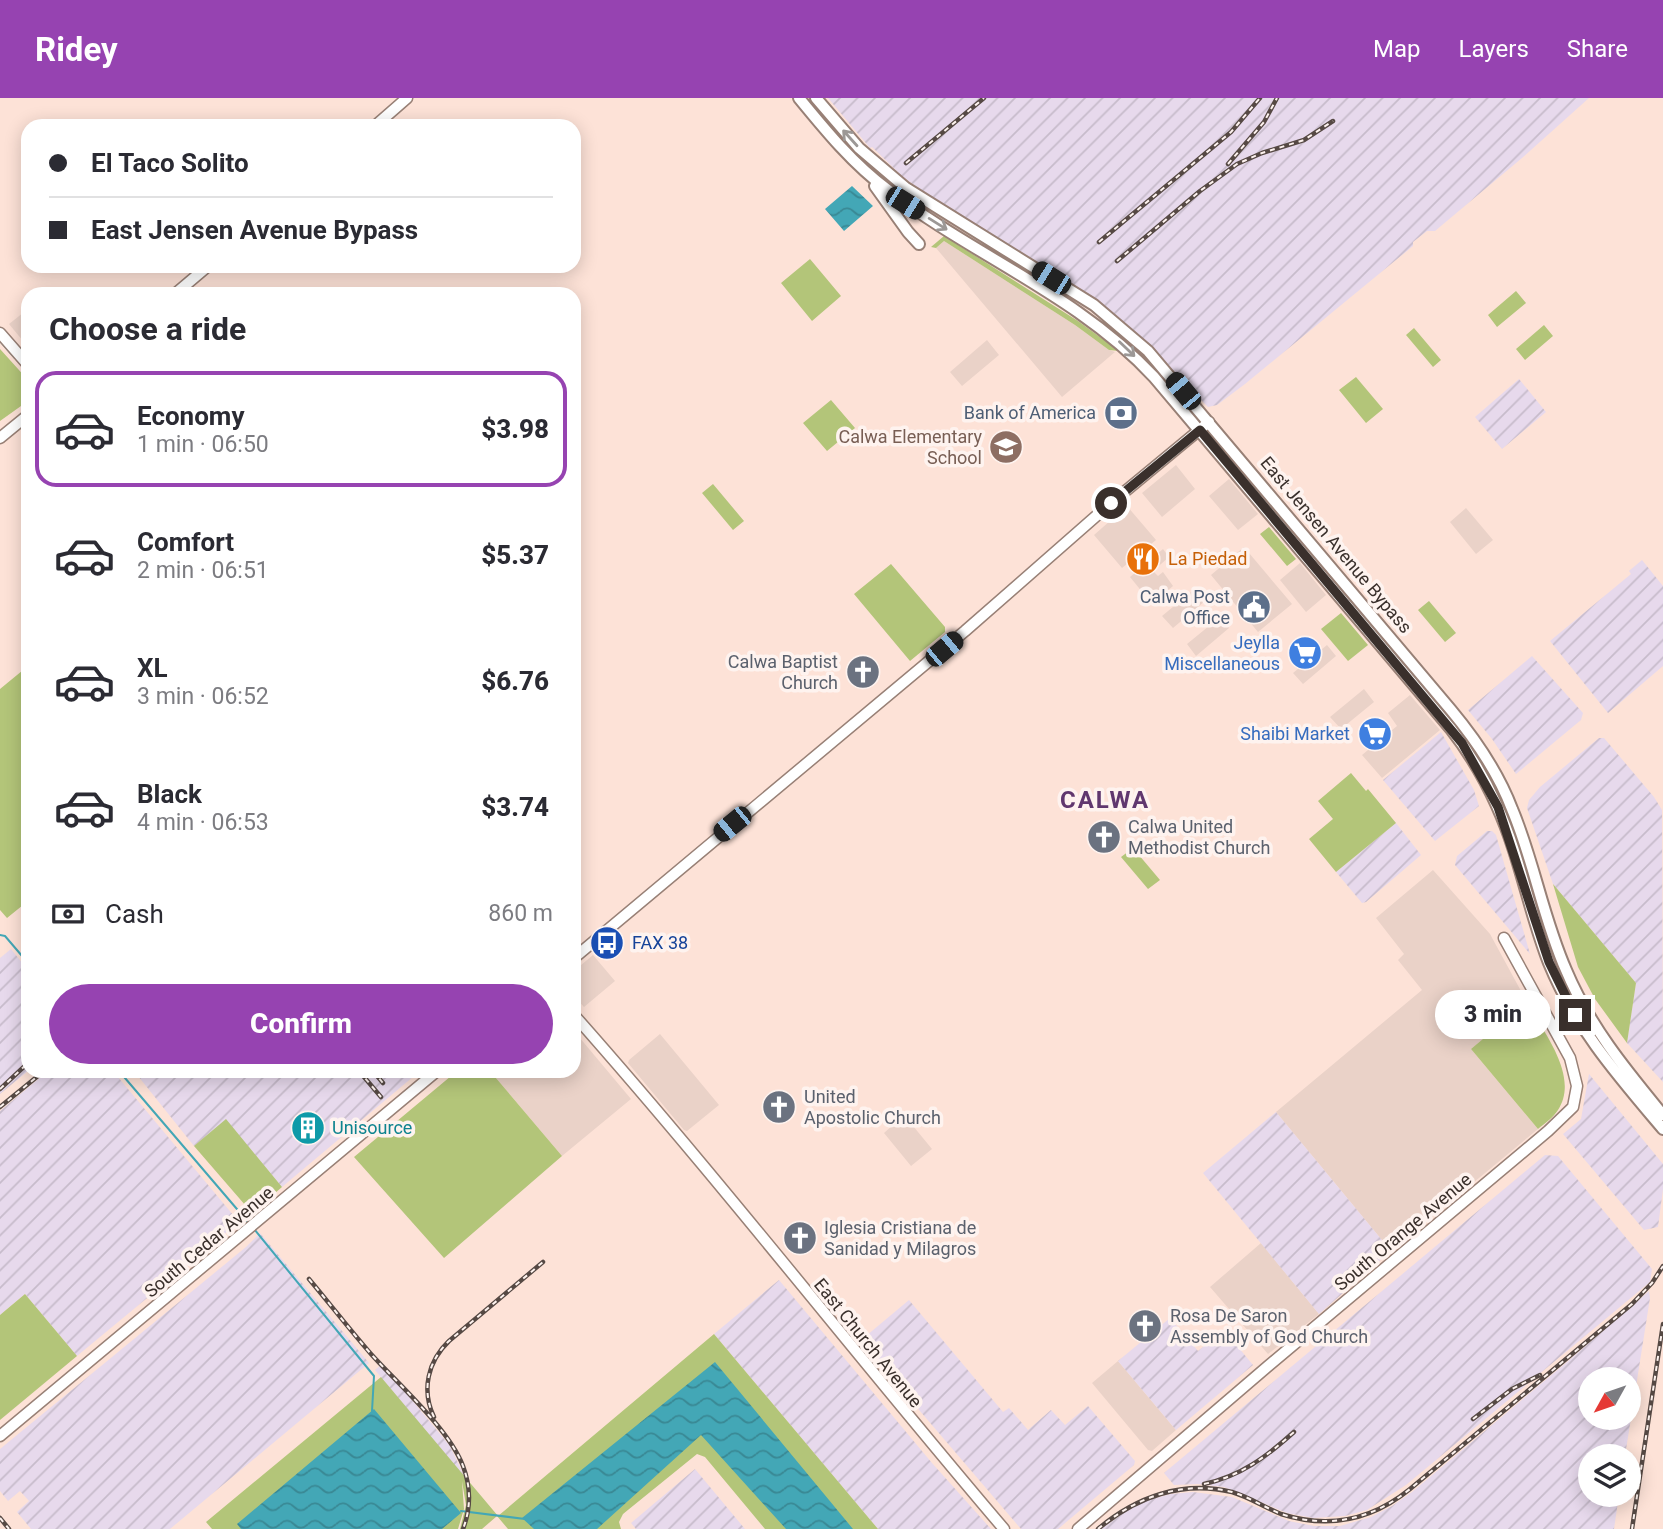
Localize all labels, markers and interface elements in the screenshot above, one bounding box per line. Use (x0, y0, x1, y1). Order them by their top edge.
text: Ridey (35, 30, 118, 69)
text: Map (1373, 35, 1421, 63)
text: Layers (1459, 35, 1529, 63)
text: Share (1567, 35, 1628, 63)
one-way arrow (842, 129, 858, 147)
text: El Taco Solito (91, 148, 249, 178)
car (882, 183, 929, 223)
text: East Jensen Avenue Bypass (91, 215, 418, 245)
one-way arrow (928, 217, 948, 231)
car (1028, 258, 1075, 298)
text: Choose a ride (49, 310, 246, 348)
one-way arrow (1119, 341, 1136, 358)
car (1162, 368, 1205, 414)
bank icon: Bank of America (1102, 394, 1140, 432)
icon: car (53, 398, 116, 461)
text: Economy (137, 401, 244, 431)
place label: Bank of America (964, 402, 1096, 423)
text: $3.98 (481, 414, 549, 444)
place label: Calwa Elementary School (838, 426, 982, 468)
school or university icon: Calwa Elementary School (987, 428, 1025, 466)
text: 1 min · 06:50 (137, 431, 269, 458)
street label: East Jensen Avenue Bypass (1256, 452, 1416, 637)
route start (1095, 487, 1127, 519)
icon: car (53, 524, 116, 587)
text: Comfort (137, 527, 234, 557)
text: $5.37 (481, 540, 549, 570)
restaurant icon: La Piedad (1124, 540, 1162, 578)
place label: La Piedad (1168, 548, 1247, 569)
text: 2 min · 06:51 (137, 557, 269, 584)
place label: Calwa Post Office (1140, 586, 1230, 628)
public building icon: Calwa Post Office (1235, 588, 1273, 626)
car (922, 627, 967, 671)
place label: Jeylla Miscellaneous (1164, 632, 1280, 674)
supermarket icon: Jeylla Miscellaneous (1286, 634, 1324, 672)
icon: car (53, 650, 116, 713)
place label: Calwa Baptist Church (728, 651, 838, 693)
text: XL (137, 653, 168, 683)
church icon: Calwa Baptist Church (844, 653, 882, 691)
text: $6.76 (481, 666, 549, 696)
text: 3 min · 06:52 (137, 683, 269, 710)
supermarket icon: Shaibi Market (1356, 715, 1394, 753)
place label: Shaibi Market (1240, 723, 1350, 744)
icon: car (53, 776, 116, 839)
text: Black (137, 779, 202, 809)
district label: CALWA (1060, 786, 1150, 814)
text: $3.74 (481, 792, 549, 822)
car (710, 803, 755, 845)
text: 4 min · 06:53 (137, 809, 269, 836)
place label: Calwa United Methodist Church (1128, 816, 1270, 858)
church icon: Calwa United Methodist Church (1085, 818, 1123, 856)
icon: cash (49, 895, 87, 933)
text: Cash (105, 899, 164, 929)
text: 860 m (488, 900, 553, 927)
bus stop icon: FAX 38 (588, 924, 626, 962)
place label: FAX 38 (632, 932, 688, 953)
button: Confirm (49, 984, 553, 1064)
callout: 3 min (1435, 990, 1550, 1040)
route end (1559, 999, 1591, 1031)
text: 3 min (1464, 1001, 1522, 1028)
place label: United Apostolic Church (804, 1086, 941, 1128)
church icon: United Apostolic Church (760, 1088, 798, 1126)
building icon: Unisource (289, 1109, 327, 1147)
place label: Unisource (332, 1117, 412, 1138)
street label: South Orange Avenue (1330, 1168, 1475, 1295)
street label: South Cedar Avenue (140, 1182, 277, 1302)
place label: Iglesia Cristiana de Sanidad y Milagros (824, 1217, 976, 1259)
church icon: Iglesia Cristiana de Sanidad y Milagros (781, 1219, 819, 1257)
street label: East Church Avenue (810, 1274, 927, 1411)
place label: Rosa De Saron Assembly of God Church (1170, 1305, 1368, 1347)
church icon: Rosa De Saron Assembly of God Church (1126, 1307, 1164, 1345)
north arrow (1578, 1367, 1642, 1430)
map controls (1578, 1367, 1641, 1507)
button: layers (1578, 1444, 1641, 1507)

